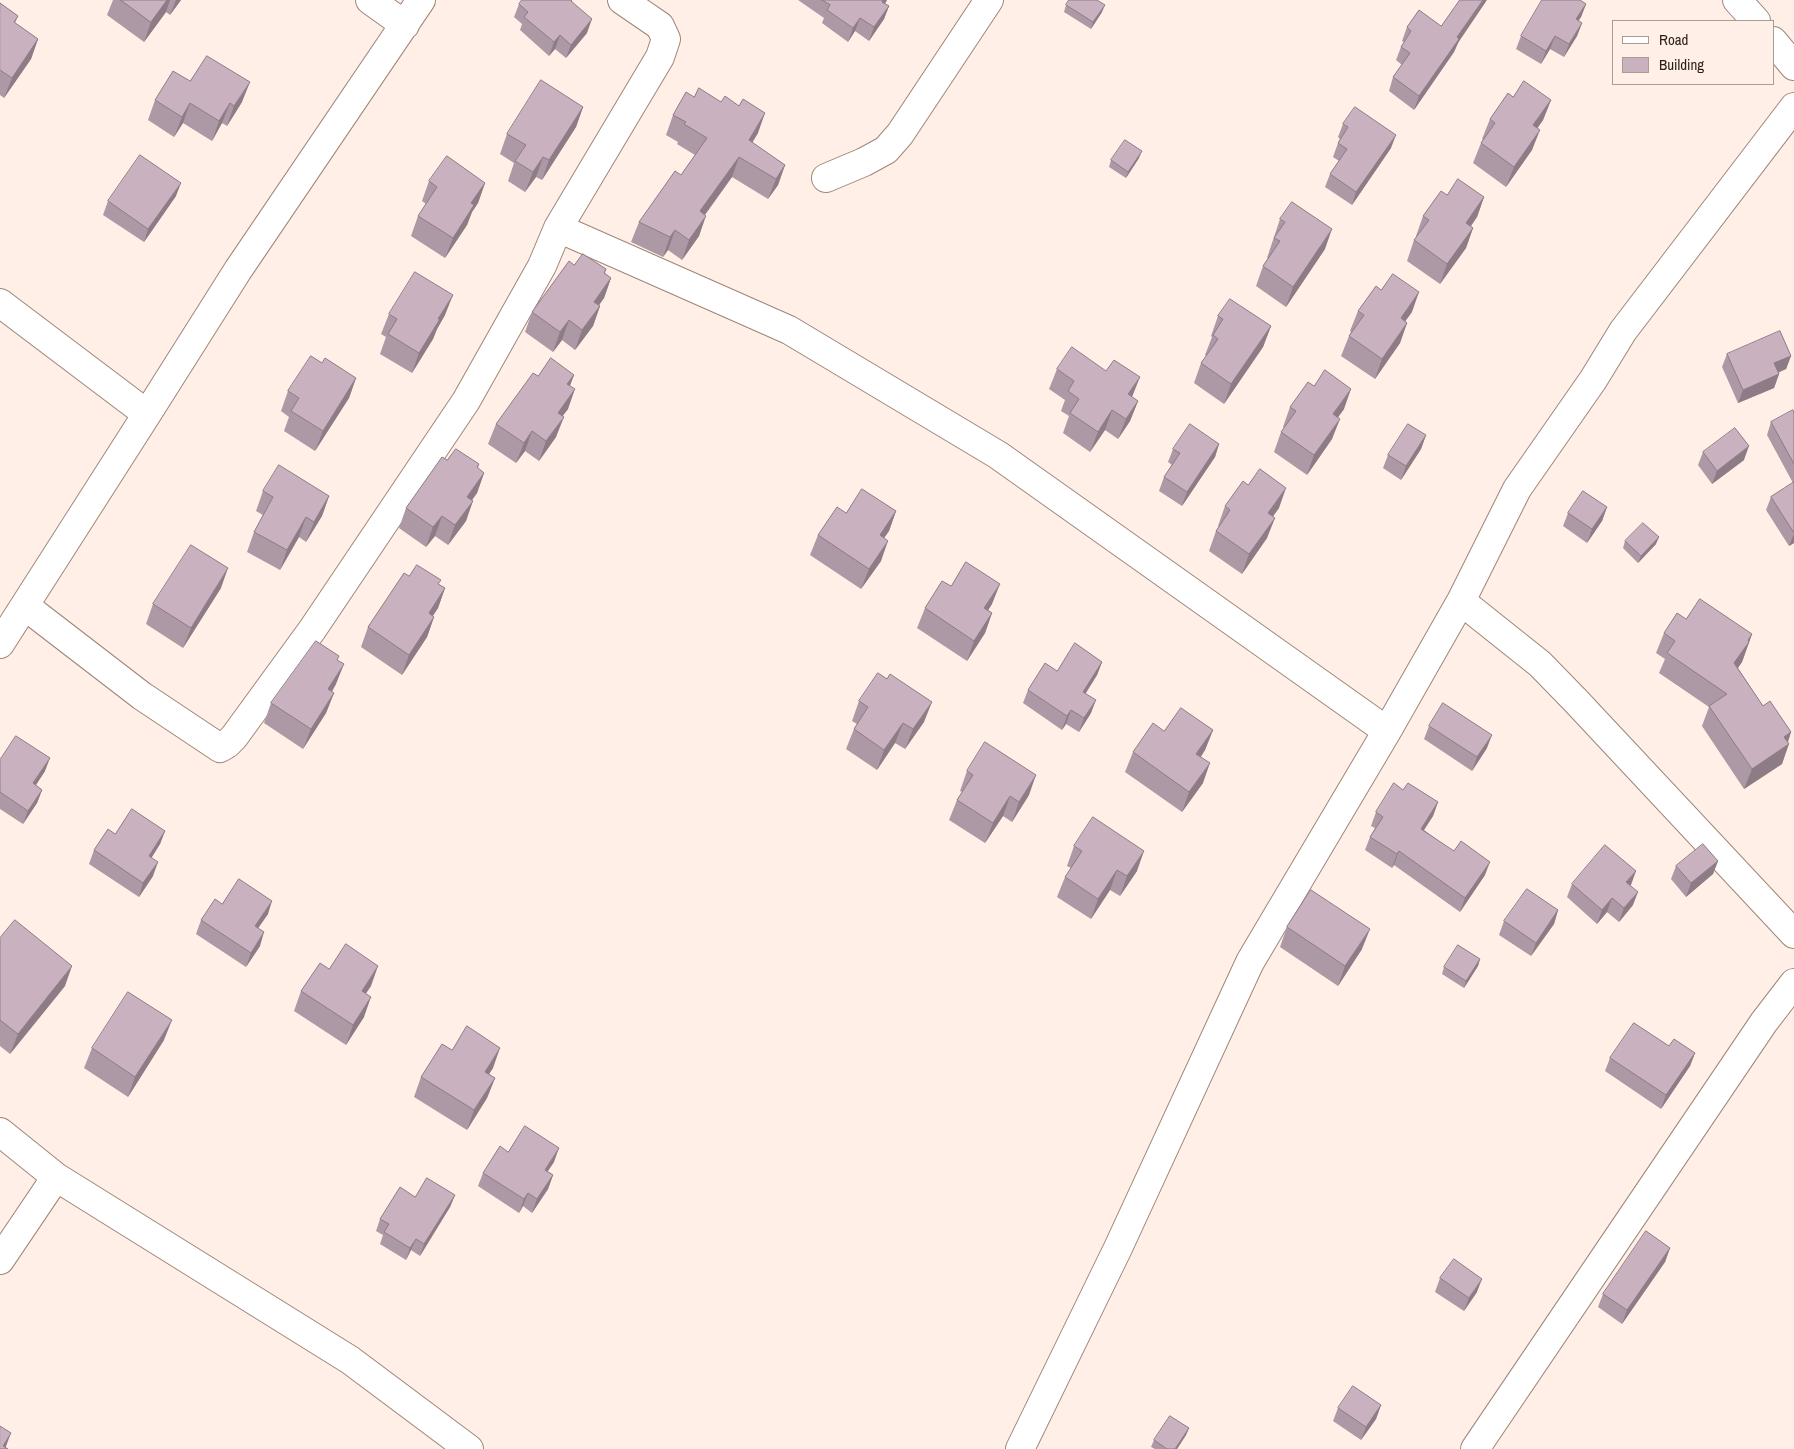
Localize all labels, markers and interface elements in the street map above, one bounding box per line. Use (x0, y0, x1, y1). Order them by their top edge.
legend (1612, 20, 1774, 85)
text: Road (1659, 29, 1688, 50)
text: Building (1659, 54, 1704, 75)

